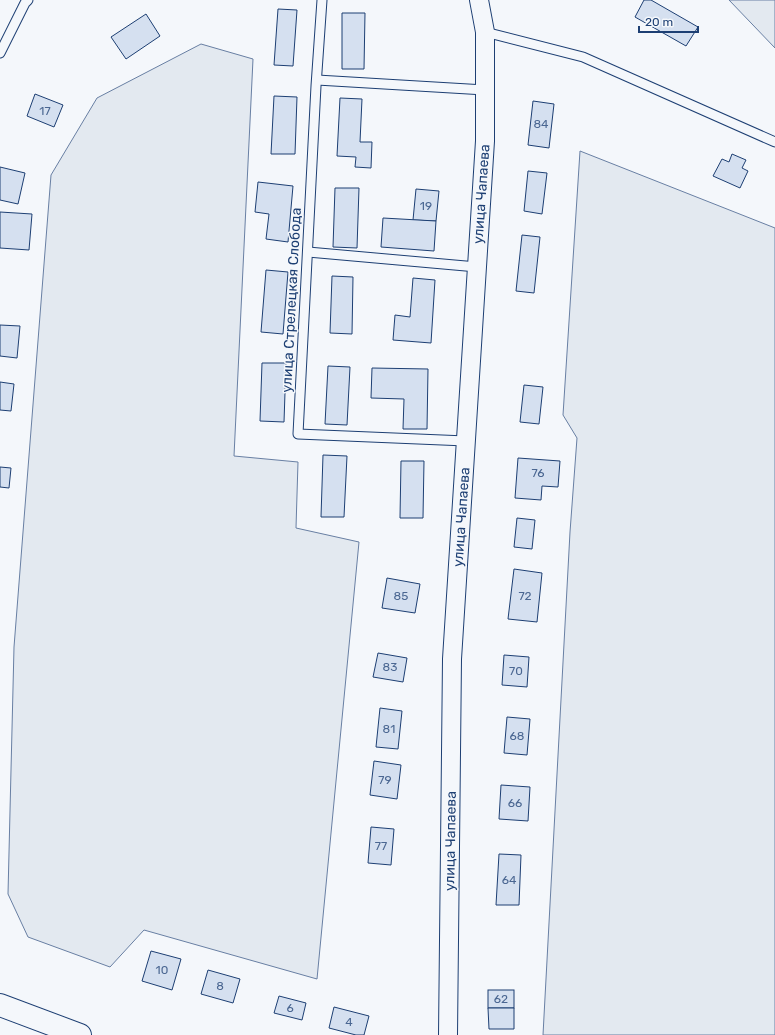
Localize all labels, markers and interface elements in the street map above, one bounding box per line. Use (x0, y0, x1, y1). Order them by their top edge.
scale bar (639, 8, 698, 34)
text: 20 m (645, 15, 673, 29)
house number: 17 (39, 104, 51, 118)
house number: 84 (533, 117, 549, 131)
street label: улица Чапаева (470, 144, 493, 245)
house number: 19 (420, 199, 432, 213)
street label: улица Стрелецкая Слобода (278, 207, 305, 393)
house number: 76 (531, 466, 545, 480)
street label: улица Чапаева (450, 467, 473, 568)
house number: 85 (394, 589, 408, 603)
house number: 72 (518, 589, 532, 603)
house number: 83 (383, 660, 397, 674)
house number: 70 (509, 664, 523, 678)
house number: 81 (383, 722, 395, 736)
house number: 68 (510, 729, 524, 743)
house number: 79 (378, 773, 392, 787)
street label: улица Чапаева (441, 791, 460, 891)
house number: 66 (508, 796, 522, 810)
house number: 77 (375, 839, 387, 853)
house number: 64 (502, 873, 517, 887)
house number: 10 (156, 963, 168, 977)
house number: 8 (216, 979, 224, 993)
house number: 62 (494, 992, 508, 1006)
house number: 6 (286, 1001, 294, 1015)
house number: 4 (345, 1015, 353, 1029)

